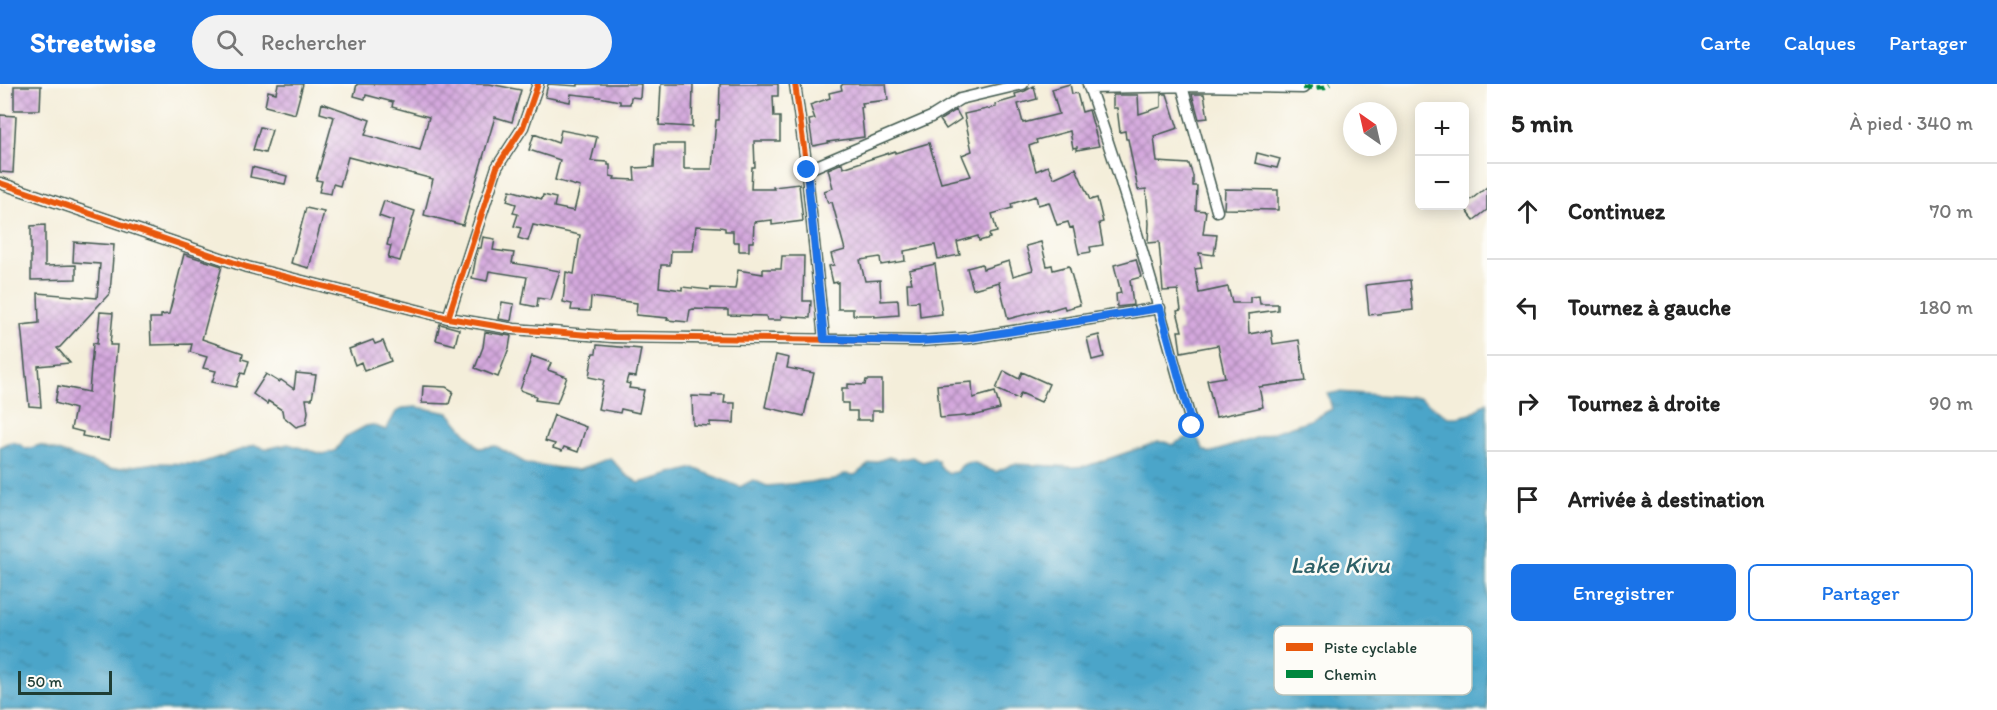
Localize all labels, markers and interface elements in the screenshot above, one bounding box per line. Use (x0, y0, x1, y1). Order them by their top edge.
search box (192, 15, 612, 69)
text: Streetwise (30, 25, 156, 59)
icon: search (213, 26, 246, 59)
text: Rechercher (261, 29, 366, 56)
text: Carte (1700, 30, 1751, 55)
text: Calques (1784, 30, 1856, 55)
text: Partager (1889, 30, 1967, 55)
north arrow (1343, 102, 1397, 156)
map controls (1415, 102, 1469, 210)
button: + (1415, 102, 1469, 156)
text: 5 min (1511, 107, 1573, 139)
text: À pied · 340 m (1849, 111, 1973, 135)
route end (793, 156, 819, 182)
button: − (1415, 156, 1469, 210)
icon: ahead (1511, 195, 1544, 228)
text: Continuez (1568, 198, 1665, 225)
text: 70 m (1929, 199, 1973, 223)
icon: left (1511, 291, 1544, 324)
text: Tournez à gauche (1568, 294, 1731, 321)
text: 180 m (1919, 295, 1973, 319)
icon: right (1511, 387, 1544, 420)
text: Tournez à droite (1568, 390, 1720, 417)
text: 90 m (1929, 391, 1973, 415)
route start (1178, 412, 1204, 438)
icon: arrive (1511, 483, 1544, 516)
text: Arrivée à destination (1568, 486, 1764, 513)
water label: Lake Kivu (1290, 550, 1390, 579)
button: Enregistrer (1511, 564, 1736, 621)
button: Partager (1748, 564, 1973, 621)
legend (1274, 626, 1472, 695)
text: Piste cyclable (1324, 638, 1417, 657)
text: Chemin (1324, 665, 1377, 684)
scale bar (18, 668, 112, 696)
text: 50 m (27, 672, 62, 691)

